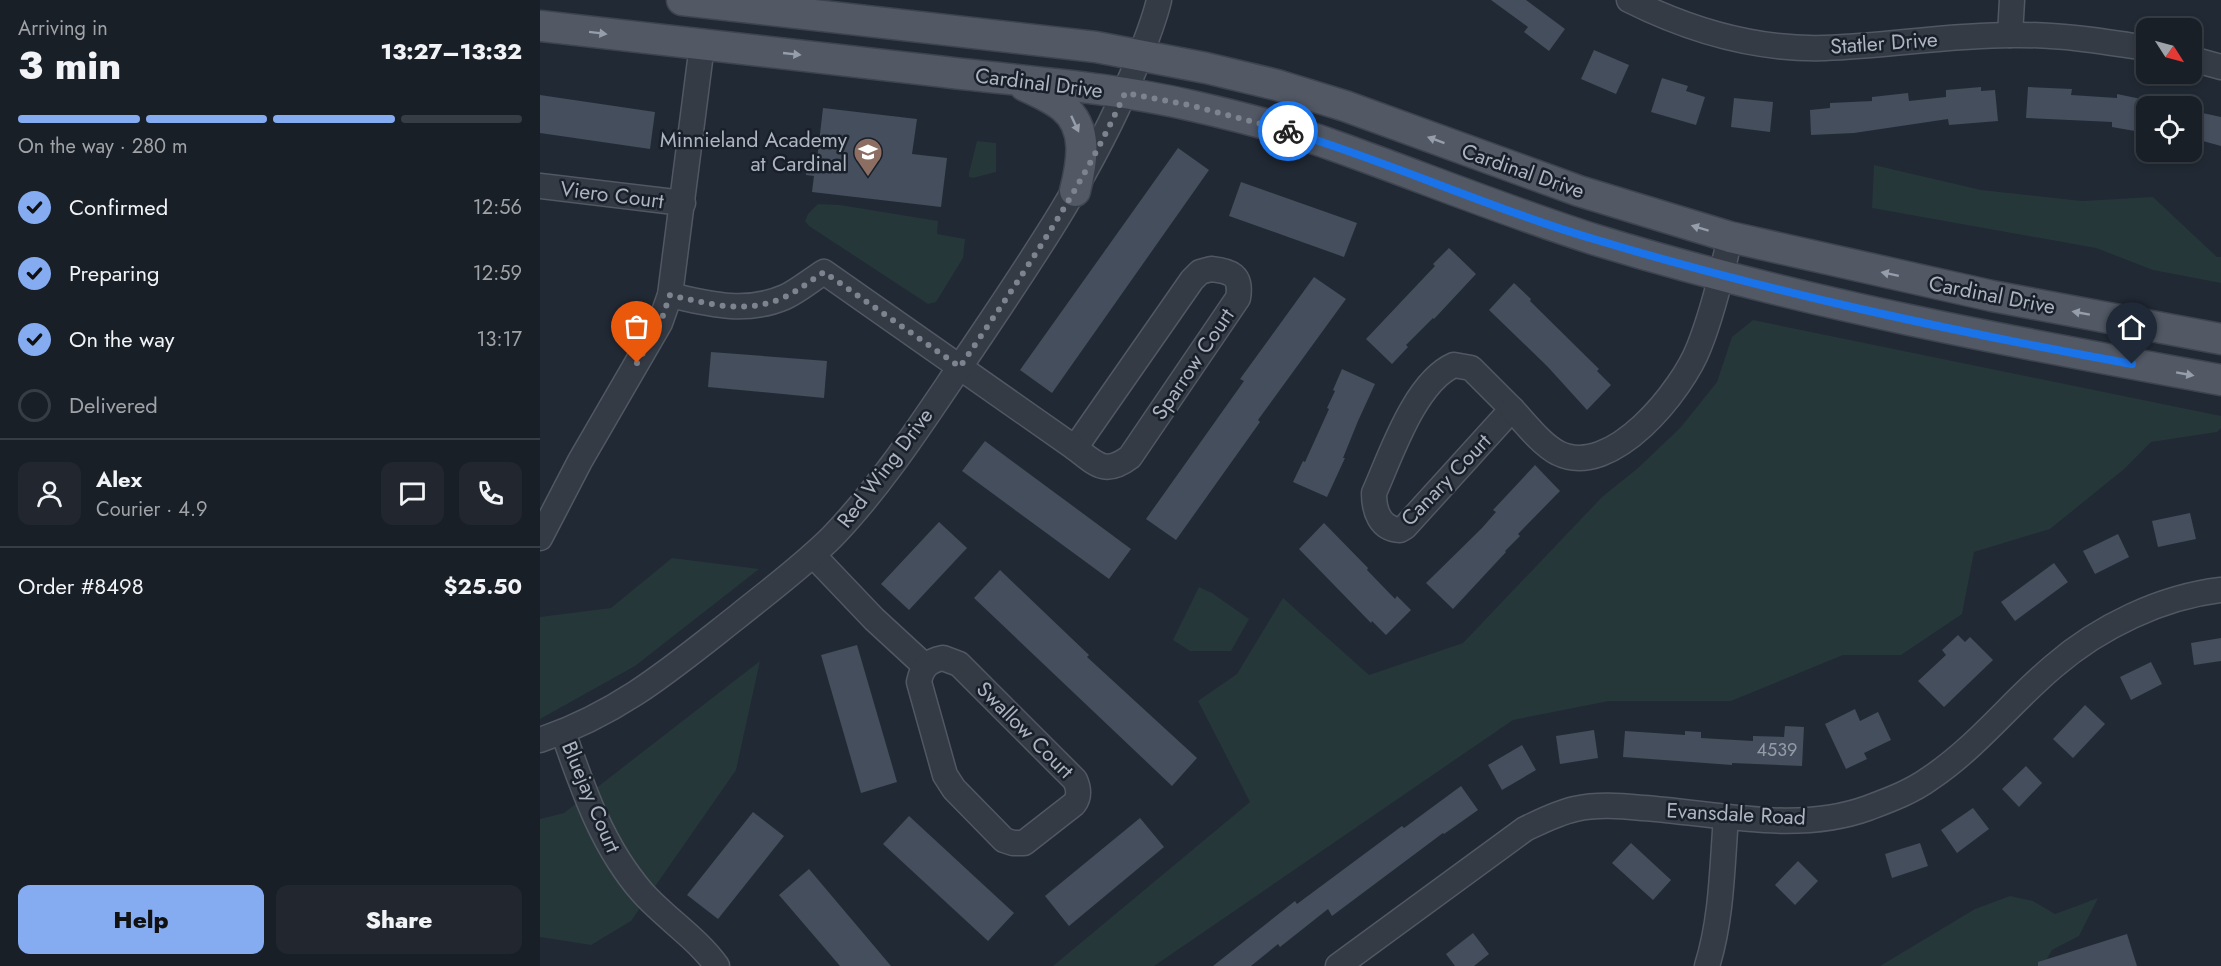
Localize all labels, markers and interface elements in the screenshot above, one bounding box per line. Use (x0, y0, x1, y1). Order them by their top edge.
text: Arriving in (18, 14, 108, 43)
north arrow (2136, 18, 2202, 84)
map controls (2136, 18, 2202, 162)
street label: Statler Drive (1829, 24, 1939, 62)
one-way arrow (589, 28, 608, 37)
text: 13:27–13:32 (381, 35, 522, 67)
text: 3 min (18, 37, 121, 94)
one-way arrow (782, 49, 801, 59)
street label: Cardinal Drive (974, 60, 1105, 106)
button: locate (2136, 96, 2202, 162)
courier (1258, 101, 1318, 161)
one-way arrow (1071, 115, 1080, 132)
icon: bike (1272, 115, 1305, 148)
place label: Minnieland Academy at Cardinal (660, 125, 848, 179)
text: On the way · 280 m (18, 132, 188, 161)
one-way arrow (1427, 135, 1445, 144)
school or university icon: Minnieland Academy at Cardinal (852, 136, 884, 178)
street label: Cardinal Drive (1458, 136, 1589, 206)
street label: Viero Court (559, 174, 665, 216)
icon: check (18, 191, 51, 224)
text: Confirmed (69, 191, 168, 223)
text: 12:56 (473, 193, 522, 222)
one-way arrow (1691, 223, 1709, 232)
icon: check (18, 257, 51, 290)
text: Preparing (69, 257, 160, 289)
text: 12:59 (473, 259, 522, 288)
street label: Cardinal Drive (1926, 268, 2058, 322)
one-way arrow (1880, 269, 1899, 279)
pin (611, 301, 662, 363)
street label: Sparrow Court (1145, 302, 1241, 426)
pin (2106, 302, 2157, 364)
one-way arrow (2071, 308, 2090, 317)
icon: bag (620, 310, 653, 343)
icon: home (2115, 311, 2148, 344)
icon: check (18, 323, 51, 356)
text: On the way (69, 323, 174, 355)
text: 13:17 (477, 325, 522, 354)
one-way arrow (2176, 369, 2195, 378)
text: Delivered (69, 389, 158, 421)
street label: Red Wing Drive (830, 402, 940, 534)
street label: Canary Court (1394, 427, 1498, 533)
button: person (18, 462, 81, 525)
button: chat (381, 462, 444, 525)
button: phone (459, 462, 522, 525)
text: Alex (96, 463, 142, 495)
text: Courier · 4.9 (96, 495, 208, 524)
text: Order #8498 (18, 570, 144, 602)
text: $25.50 (444, 570, 522, 602)
street label: Swallow Court (970, 675, 1080, 785)
street label: Bluejay Court (554, 737, 628, 857)
house number: 4539 (1757, 737, 1797, 763)
street label: Evansdale Road (1665, 795, 1807, 833)
button: Help (18, 885, 264, 954)
button: Share (276, 885, 522, 954)

